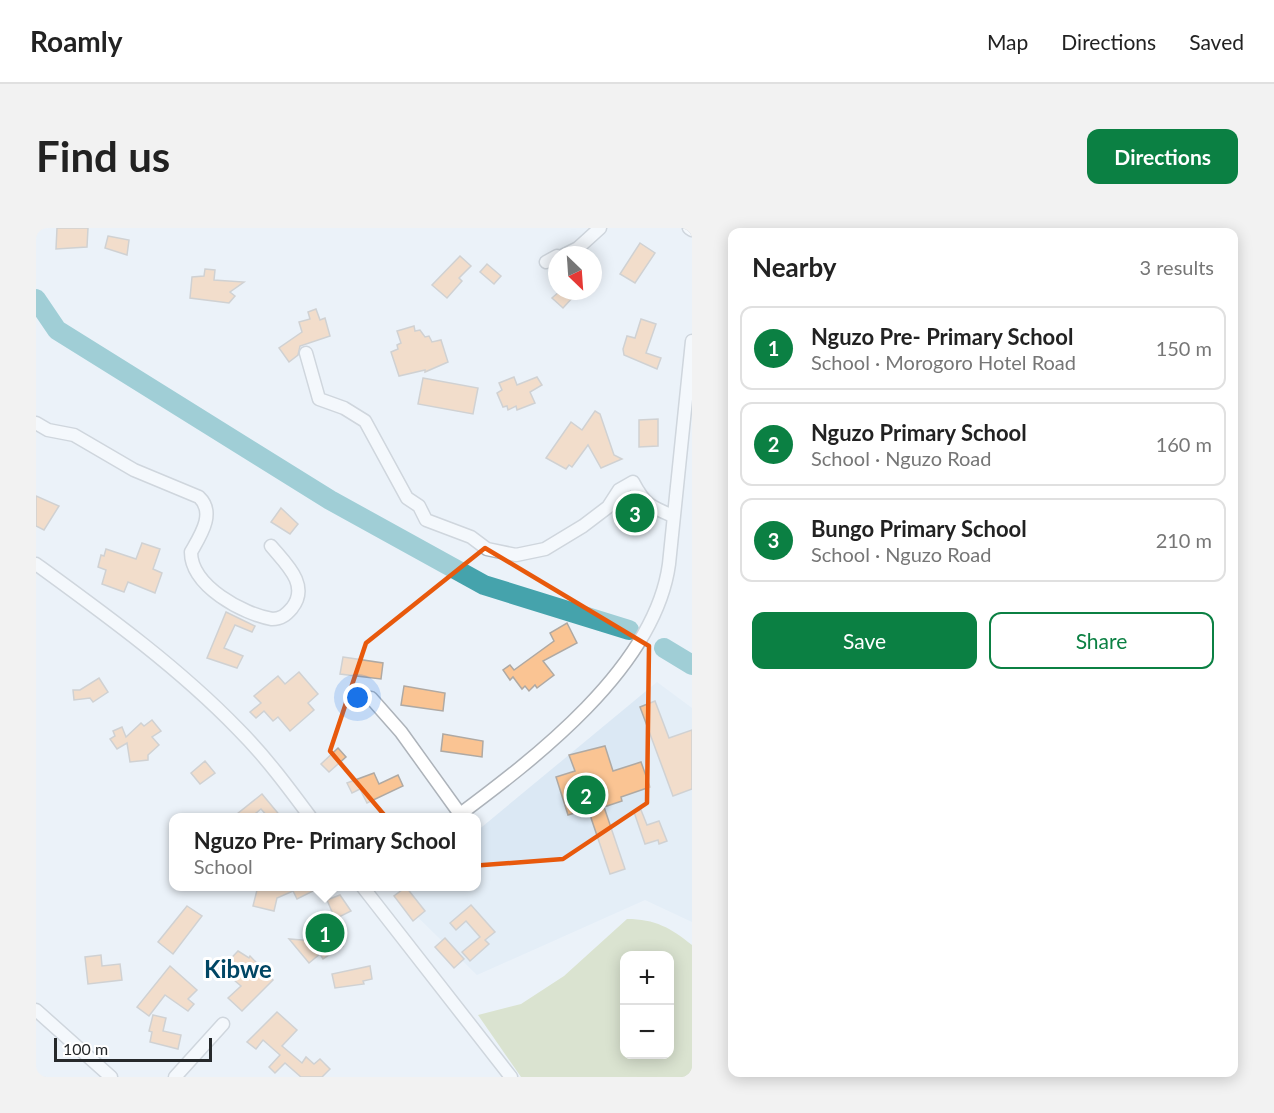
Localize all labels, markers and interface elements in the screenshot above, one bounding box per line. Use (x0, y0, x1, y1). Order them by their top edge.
text: Roamly (30, 24, 123, 58)
text: Map (987, 29, 1028, 54)
text: Directions (1061, 29, 1156, 54)
text: Saved (1189, 29, 1244, 54)
button: Directions (1087, 129, 1238, 184)
text: Find us (36, 131, 170, 181)
north arrow (548, 246, 602, 300)
text: Nearby (752, 251, 837, 283)
text: 3 results (1139, 255, 1214, 279)
text: Nguzo Pre- Primary School (811, 323, 1073, 350)
text: 1 (768, 336, 779, 360)
text: 150 m (1156, 336, 1212, 360)
text: School · Morogoro Hotel Road (811, 350, 1076, 374)
text: Nguzo Primary School (811, 419, 1027, 446)
text: 2 (768, 432, 779, 456)
text: 160 m (1156, 432, 1212, 456)
text: School · Nguzo Road (811, 446, 992, 470)
pin: 3 (616, 490, 654, 536)
text: Bungo Primary School (811, 515, 1027, 542)
text: 3 (768, 528, 779, 552)
text: 210 m (1156, 528, 1212, 552)
text: School · Nguzo Road (811, 542, 992, 566)
button: Save (752, 612, 977, 669)
button: Share (989, 612, 1214, 669)
your location (343, 683, 372, 712)
pin: 2 (566, 772, 606, 818)
popup (169, 813, 481, 891)
text: Nguzo Pre- Primary School (194, 827, 456, 854)
text: School (194, 854, 253, 878)
pin: 1 (306, 910, 344, 956)
map controls (620, 951, 674, 1059)
button: + (620, 951, 674, 1005)
district label: Kibwe (204, 954, 272, 983)
button: − (620, 1005, 674, 1059)
scale bar (54, 1035, 212, 1062)
text: 100 m (63, 1039, 108, 1058)

